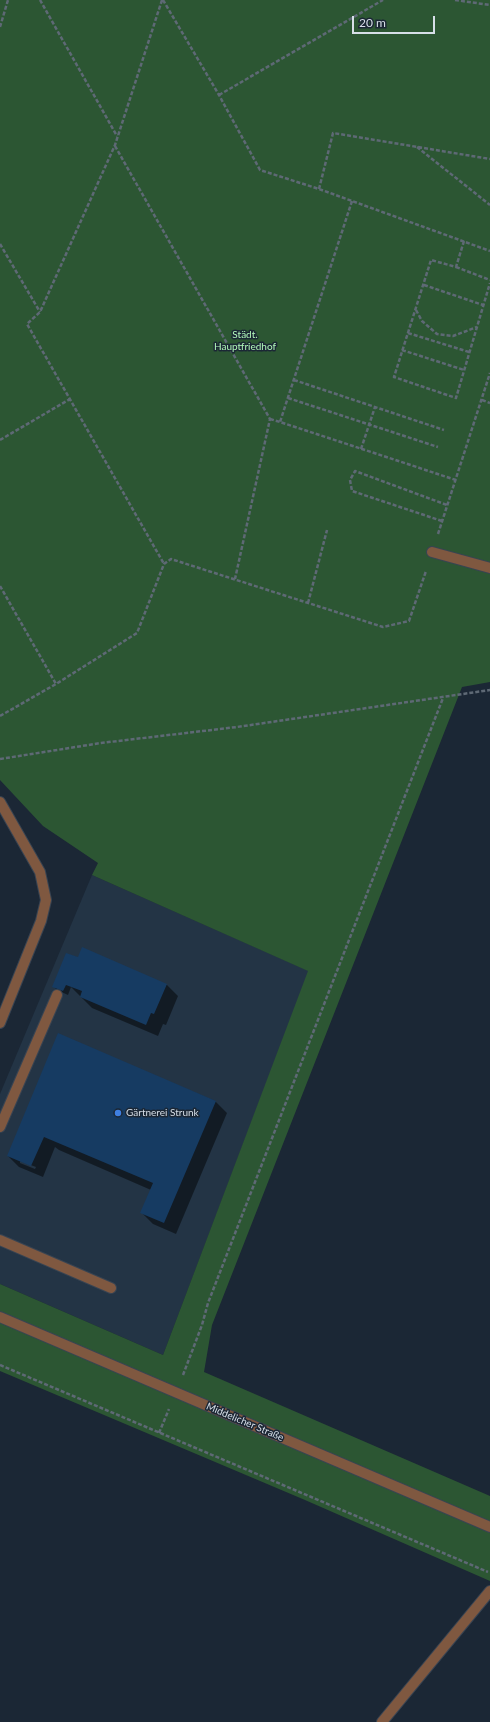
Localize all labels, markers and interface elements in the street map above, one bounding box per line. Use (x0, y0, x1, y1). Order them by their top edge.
scale bar (354, 8, 437, 34)
text: 20 m (359, 15, 386, 30)
park label: Städt. Hauptfriedhof (214, 329, 276, 352)
place label: Gärtnerei Strunk (126, 1107, 199, 1119)
marker: Gärtnerei Strunk (113, 1108, 123, 1118)
street label: Middelicher Straße (204, 1400, 286, 1444)

